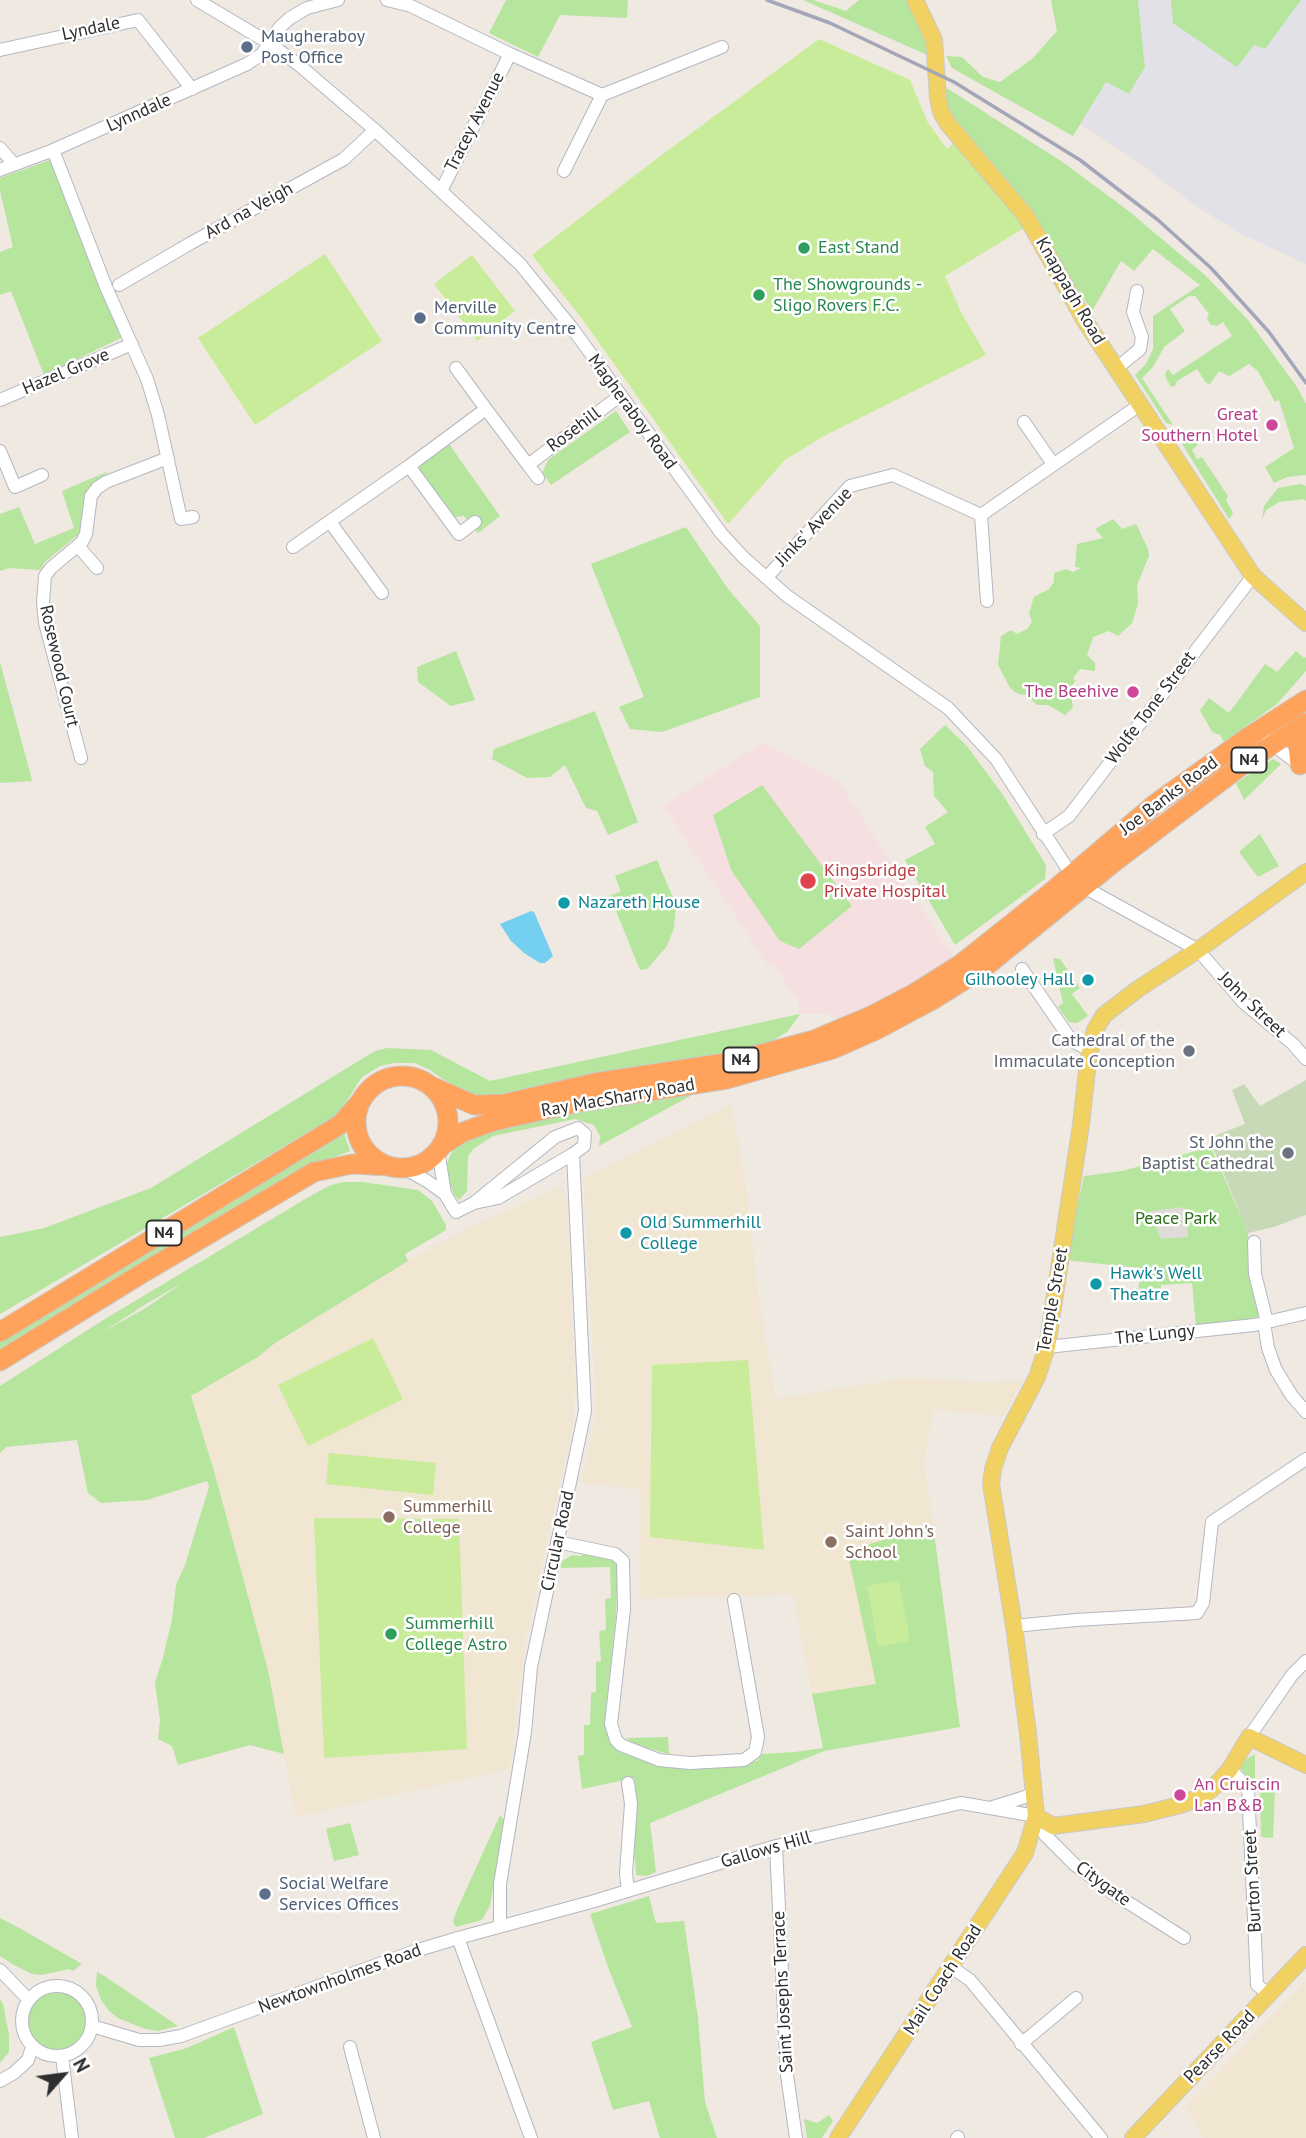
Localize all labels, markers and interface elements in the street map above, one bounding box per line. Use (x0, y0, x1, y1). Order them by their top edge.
street label: Lyndale (60, 12, 122, 46)
place label: Maugheraboy Post Office (261, 26, 365, 68)
marker: Maugheraboy Post Office (239, 39, 255, 55)
street label: Tracey Avenue (441, 69, 509, 175)
street label: Lynndale (103, 89, 175, 137)
street label: Ard na Veigh (201, 178, 297, 244)
street label: Knappagh Road (1031, 234, 1109, 348)
place label: East Stand (818, 237, 899, 259)
marker: East Stand (796, 240, 812, 256)
place label: The Showgrounds - Sligo Rovers F.C. (773, 274, 922, 316)
marker: The Showgrounds - Sligo Rovers F.C. (751, 287, 767, 303)
place label: Merville Community Centre (434, 297, 576, 340)
marker: Merville Community Centre (412, 310, 428, 326)
street label: Hazel Grove (19, 344, 113, 400)
street label: Magheraboy Road (583, 350, 681, 474)
street label: Rosehill (543, 403, 605, 457)
place label: Great Southern Hotel (1141, 404, 1258, 446)
marker: Great Southern Hotel (1264, 417, 1280, 433)
street label: Jinks' Avenue (771, 483, 857, 571)
street label: Rosewood Court (34, 603, 84, 729)
street label: Wolfe Tone Street (1102, 647, 1200, 769)
place label: The Beehive (1024, 681, 1119, 703)
marker: The Beehive (1125, 684, 1141, 700)
road number: N4 (1232, 748, 1266, 772)
street label: Joe Banks Road (1116, 752, 1222, 840)
place label: Kingsbridge Private Hospital (824, 860, 946, 903)
marker: Kingsbridge Private Hospital (798, 871, 818, 891)
place label: Nazareth House (578, 892, 700, 914)
marker: Nazareth House (556, 895, 572, 911)
street label: John Street (1214, 968, 1290, 1042)
place label: Gilhooley Hall (965, 969, 1074, 991)
marker: Gilhooley Hall (1080, 972, 1096, 988)
place label: Cathedral of the Immaculate Conception (994, 1030, 1175, 1072)
marker: Cathedral of the Immaculate Conception (1181, 1043, 1197, 1059)
road number: N4 (724, 1048, 758, 1072)
street label: Ray MacSharry Road (539, 1074, 697, 1122)
place label: St John the Baptist Cathedral (1141, 1132, 1274, 1174)
marker: St John the Baptist Cathedral (1280, 1145, 1296, 1161)
park label: Peace Park (1135, 1208, 1217, 1230)
place label: Old Summerhill College (640, 1212, 761, 1254)
road number: N4 (146, 1220, 182, 1246)
marker: Old Summerhill College (618, 1225, 634, 1241)
street label: Temple Street (1033, 1246, 1073, 1354)
place label: Hawk's Well Theatre (1110, 1263, 1202, 1306)
marker: Hawk's Well Theatre (1088, 1276, 1104, 1292)
street label: The Lungy (1114, 1320, 1196, 1350)
street label: Circular Road (537, 1489, 579, 1593)
place label: Summerhill College (403, 1496, 492, 1538)
marker: Summerhill College (381, 1509, 397, 1525)
place label: Saint John's School (845, 1521, 934, 1564)
marker: Saint John's School (823, 1534, 839, 1550)
place label: Summerhill College Astro (405, 1613, 507, 1656)
marker: Summerhill College Astro (383, 1626, 399, 1642)
place label: An Cruiscin Lan B&B (1194, 1774, 1280, 1816)
marker: An Cruiscin Lan B&B (1172, 1787, 1188, 1803)
street label: Gallows Hill (718, 1827, 814, 1873)
street label: Burton Street (1240, 1829, 1266, 1933)
street label: Citygate (1071, 1857, 1135, 1911)
place label: Social Welfare Services Offices (279, 1873, 399, 1916)
marker: Social Welfare Services Offices (257, 1886, 273, 1902)
street label: Saint Josephs Terrace (768, 1910, 798, 2074)
street label: Mail Coach Road (899, 1921, 987, 2039)
street label: Newtownholmes Road (256, 1939, 424, 2019)
street label: Pearse Road (1180, 2006, 1260, 2088)
north arrow (28, 2040, 98, 2110)
text: N (68, 2054, 95, 2076)

